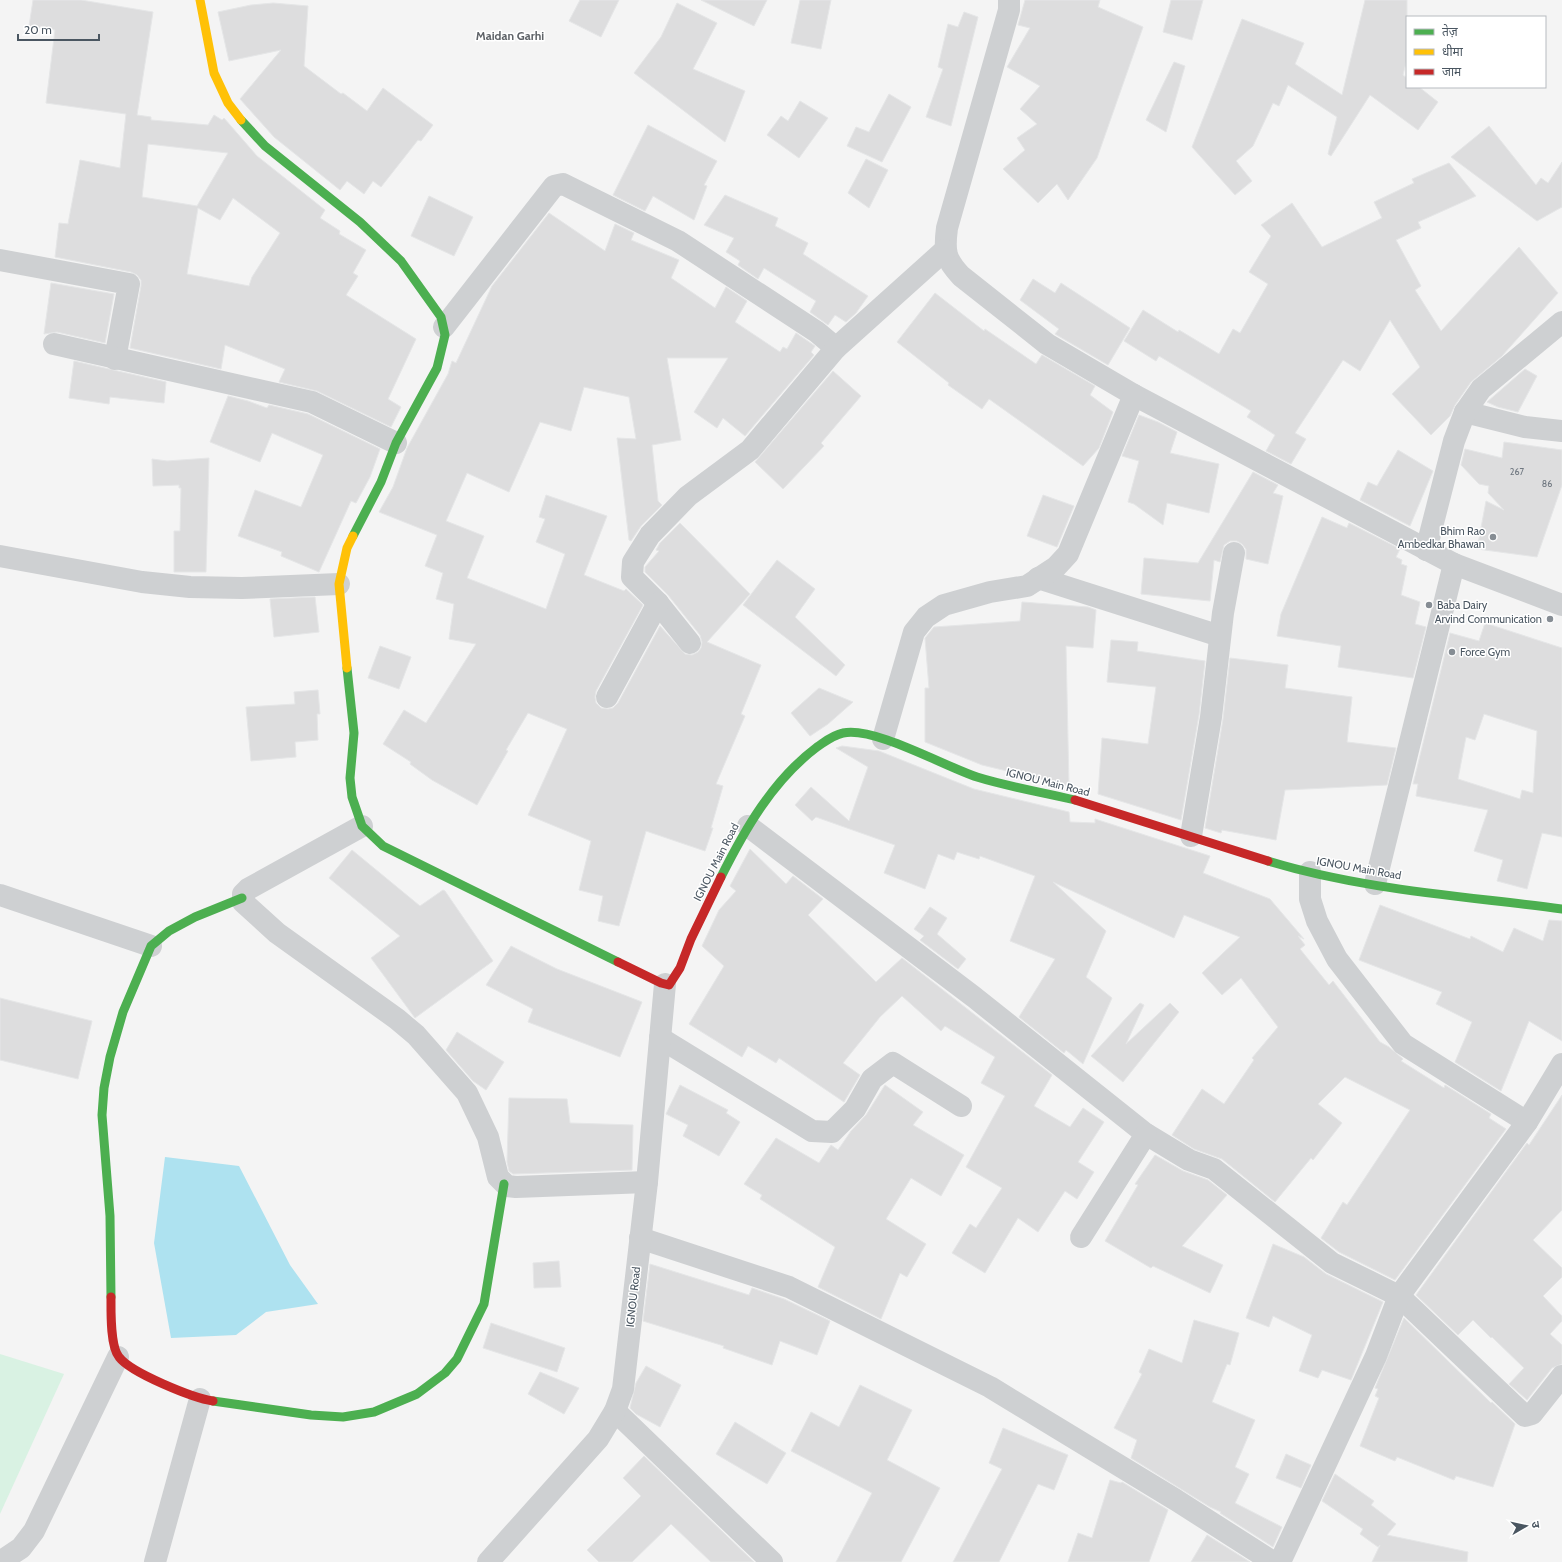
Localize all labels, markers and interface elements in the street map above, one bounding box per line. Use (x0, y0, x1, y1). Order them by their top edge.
scale bar (18, 16, 99, 42)
legend (1406, 16, 1546, 88)
text: 20 m (24, 22, 52, 37)
text: तेज़ (1442, 24, 1459, 39)
district label: Maidan Garhi (476, 28, 544, 43)
text: धीमा (1442, 44, 1464, 59)
text: जाम (1442, 64, 1462, 79)
house number: 267 (1510, 466, 1525, 477)
house number: 86 (1542, 478, 1552, 489)
place label: Bhim Rao Ambedkar Bhawan (1398, 524, 1485, 551)
marker: Bhim Rao Ambedkar Bhawan (1488, 532, 1498, 542)
place label: Baba Dairy (1437, 598, 1488, 612)
marker: Baba Dairy (1424, 600, 1434, 610)
place label: Arvind Communication (1435, 612, 1542, 626)
marker: Arvind Communication (1545, 614, 1555, 624)
place label: Force Gym (1460, 645, 1510, 659)
marker: Force Gym (1447, 647, 1457, 657)
street label: IGNOU Main Road (1005, 765, 1091, 799)
street label: IGNOU Main Road (690, 821, 742, 903)
street label: IGNOU Main Road (1316, 854, 1402, 882)
street label: IGNOU Road (623, 1266, 643, 1328)
north arrow (1506, 1506, 1546, 1546)
text: उ (1528, 1520, 1543, 1529)

